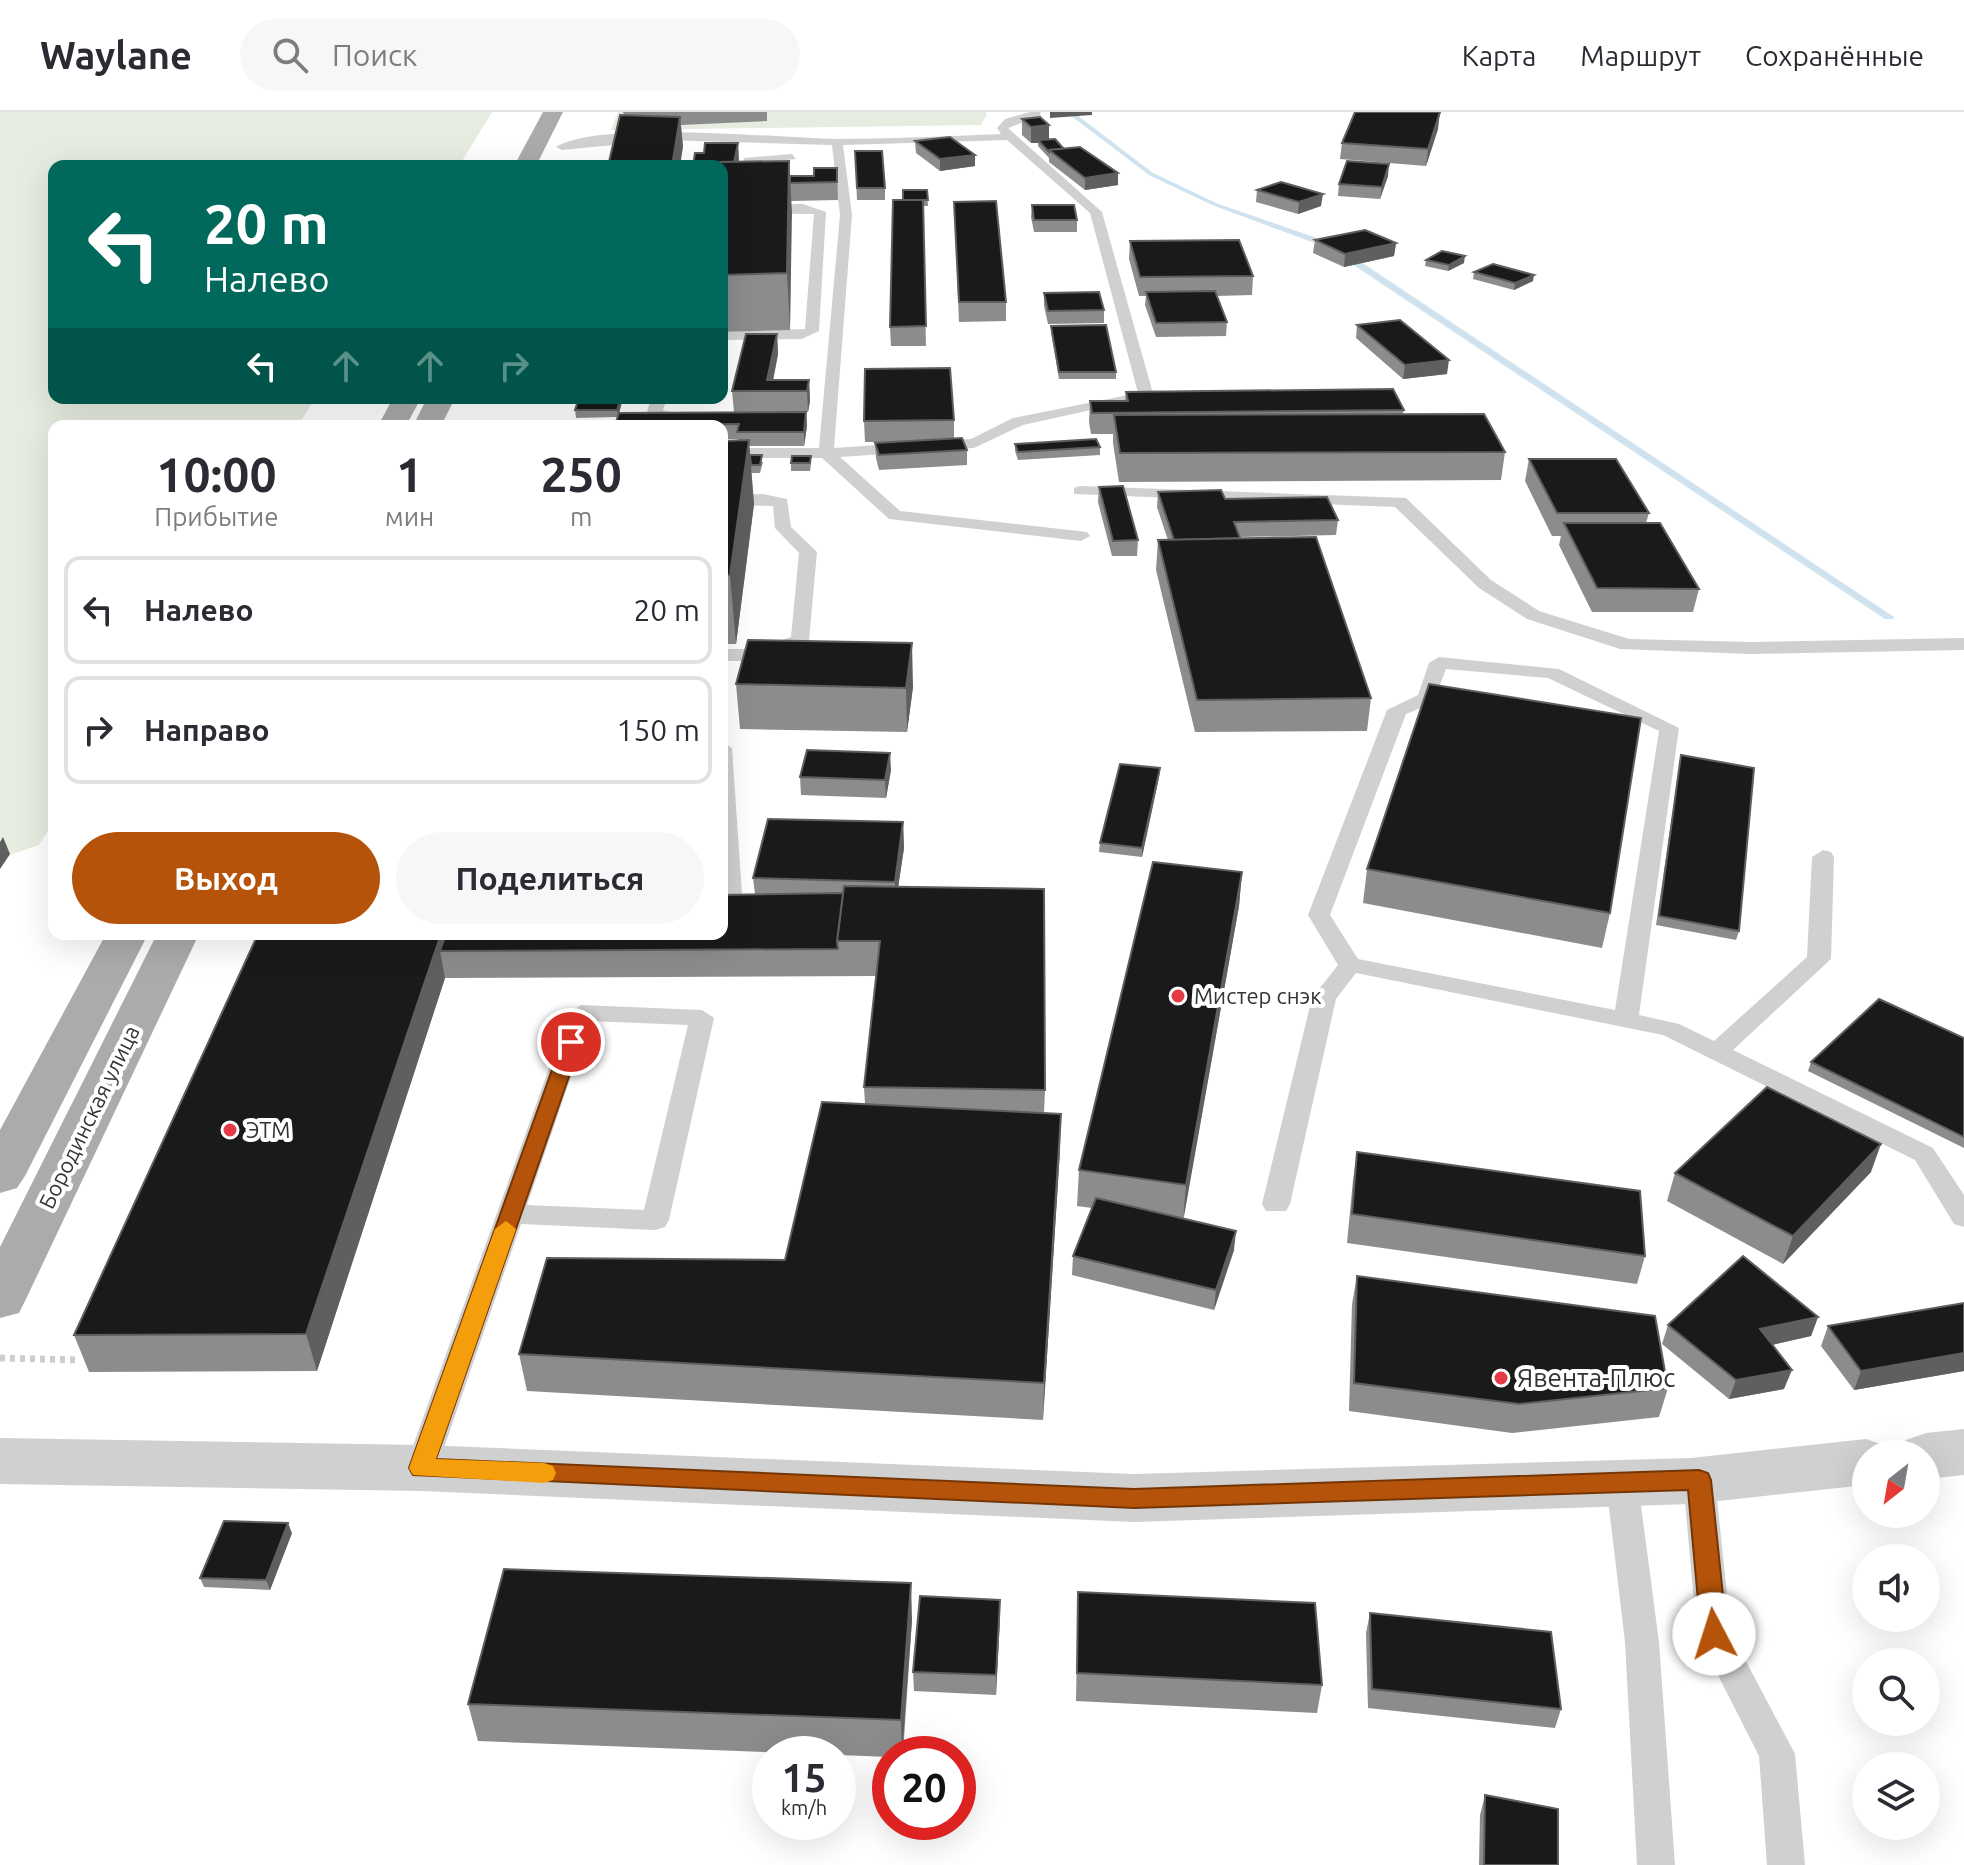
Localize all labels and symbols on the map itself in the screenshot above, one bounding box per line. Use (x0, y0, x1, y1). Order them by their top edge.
place label: Мистер снэк (1194, 983, 1322, 1008)
marker: Мистер снэк (1169, 987, 1187, 1005)
pin (537, 1008, 605, 1076)
street label: Бородинская улица (33, 1021, 144, 1213)
place label: ЭТМ (246, 1117, 290, 1142)
marker: ЭТМ (221, 1121, 239, 1139)
place label: Явента-Плюс (1517, 1363, 1675, 1392)
marker: Явента-Плюс (1492, 1369, 1510, 1387)
north arrow (1852, 1440, 1940, 1528)
position arrow (1672, 1592, 1756, 1676)
speed limit sign: 20 (872, 1736, 976, 1840)

